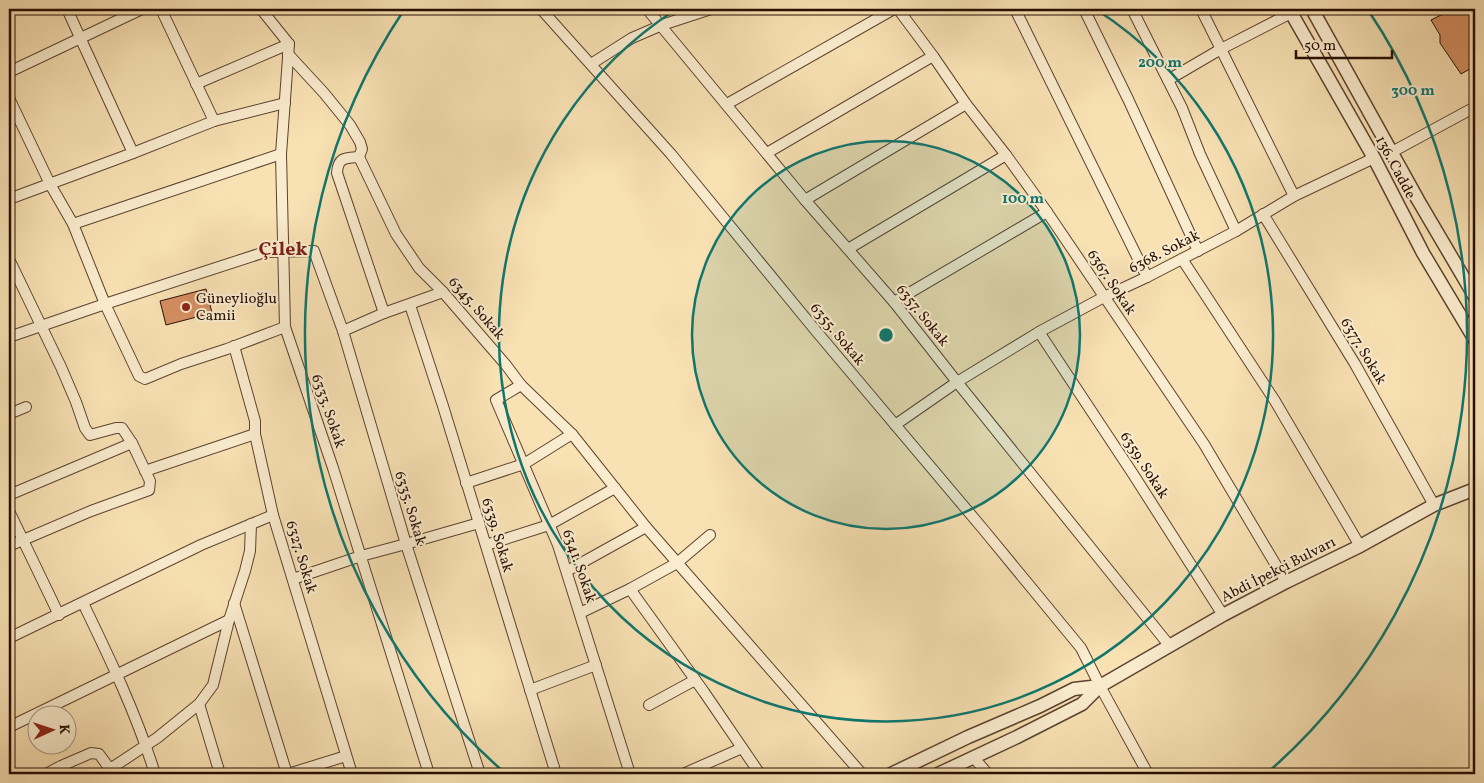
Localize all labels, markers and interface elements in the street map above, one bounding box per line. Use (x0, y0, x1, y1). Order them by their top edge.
scale bar (1296, 28, 1393, 60)
text: 50 m (1304, 36, 1336, 57)
text: 200 m (1138, 53, 1182, 74)
text: 300 m (1391, 81, 1435, 102)
street label: 136. Cadde (1369, 132, 1420, 203)
text: 100 m (1002, 189, 1045, 210)
street label: 6368. Sokak (1126, 226, 1204, 279)
district label: Çilek (258, 236, 308, 264)
street label: 6367. Sokak (1081, 246, 1140, 320)
street label: 6345. Sokak (443, 273, 509, 345)
street label: 6357. Sokak (890, 280, 953, 352)
place label: Güneylioğlu Camii (196, 289, 277, 327)
street label: 6355. Sokak (804, 299, 869, 371)
marker: Güneylioğlu Camii (180, 301, 192, 313)
street label: 6377. Sokak (1334, 314, 1391, 389)
centre of rings (877, 326, 895, 344)
street label: 6333. Sokak (305, 372, 350, 451)
street label: 6359. Sokak (1114, 428, 1173, 504)
street label: 6335. Sokak (388, 469, 431, 548)
street label: 6339. Sokak (475, 496, 518, 575)
street label: 6327. Sokak (280, 518, 322, 596)
street label: 6341. Sokak (556, 527, 601, 606)
street label: Abdi İpekçi Bulvarı (1218, 532, 1340, 608)
north arrow (28, 706, 78, 756)
text: K (54, 724, 73, 735)

